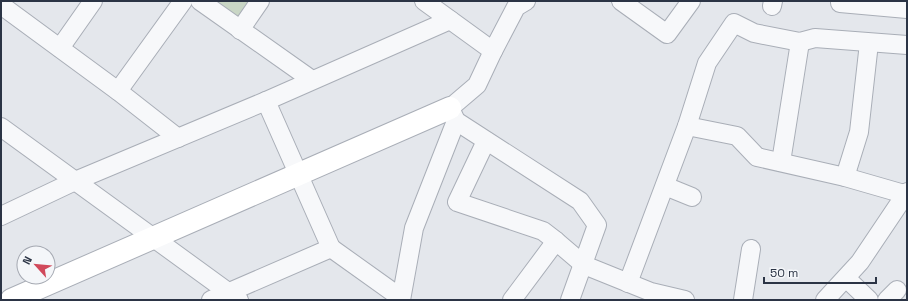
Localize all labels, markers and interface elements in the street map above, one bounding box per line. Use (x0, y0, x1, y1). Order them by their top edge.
north arrow (16, 245, 56, 285)
text: N (19, 254, 35, 267)
scale bar (764, 259, 876, 285)
text: 50 m (770, 265, 798, 281)

